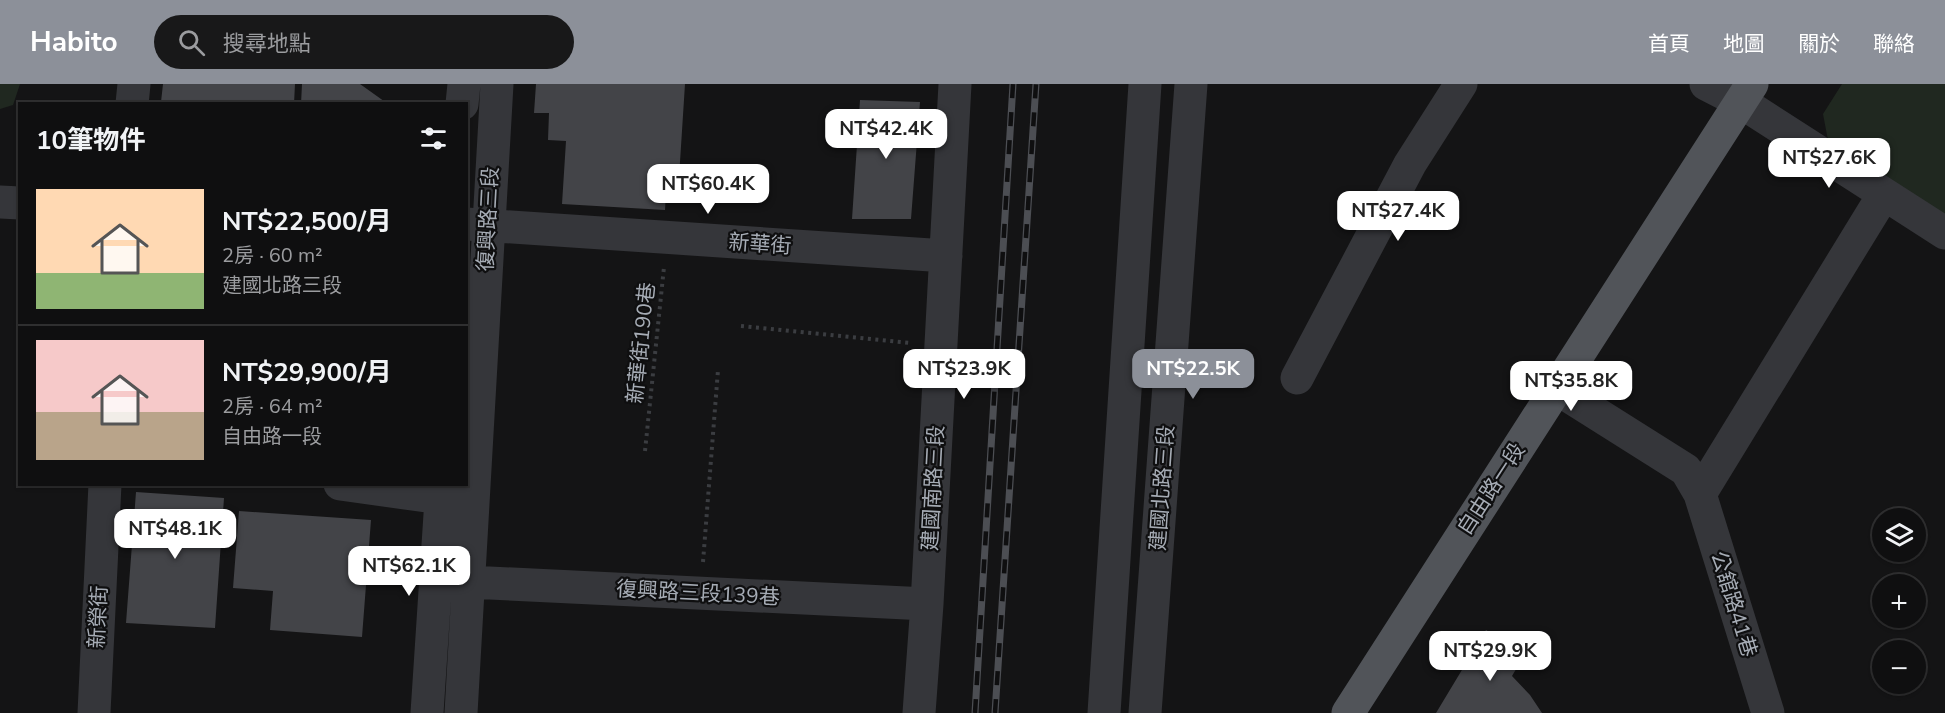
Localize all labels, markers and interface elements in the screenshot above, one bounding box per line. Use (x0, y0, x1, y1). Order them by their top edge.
search box (154, 15, 574, 69)
text: Habito (30, 23, 118, 61)
icon: search (175, 26, 208, 59)
text: 搜尋地點 (223, 29, 311, 59)
text: 首頁 (1648, 30, 1690, 58)
text: 地圖 (1723, 30, 1765, 58)
text: 關於 (1798, 30, 1840, 58)
text: 聯絡 (1873, 30, 1915, 58)
pin: NT$42.4K (824, 109, 948, 160)
text: NT$42.4K (839, 115, 933, 142)
icon: filters (417, 122, 450, 155)
text: 10筆物件 (36, 123, 145, 158)
pin: NT$27.6K (1767, 138, 1891, 189)
text: NT$27.6K (1782, 144, 1876, 171)
pin: NT$60.4K (646, 164, 770, 215)
street label: 復興路三段 (471, 166, 505, 272)
text: NT$60.4K (661, 170, 755, 197)
pin: NT$27.4K (1336, 191, 1460, 242)
text: NT$27.4K (1351, 197, 1445, 224)
text: NT$22,500/月 (222, 204, 392, 239)
icon: home (84, 213, 156, 285)
street label: 新華街 (728, 228, 792, 260)
text: 2房 · 60 m² (222, 242, 323, 269)
text: 建國北路三段 (222, 272, 342, 299)
street label: 新華街190巷 (621, 281, 661, 405)
pin: NT$23.9K (902, 349, 1026, 400)
pin: NT$22.5K (1131, 349, 1255, 400)
text: NT$29,900/月 (222, 355, 392, 390)
text: NT$23.9K (917, 355, 1011, 382)
text: NT$22.5K (1146, 355, 1240, 382)
pin: NT$35.8K (1509, 361, 1633, 412)
icon: home (84, 364, 156, 436)
text: NT$35.8K (1524, 367, 1618, 394)
text: 2房 · 64 m² (222, 393, 323, 420)
text: 自由路一段 (222, 423, 322, 450)
street label: 建國南路三段 (916, 424, 950, 552)
street label: 建國北路三段 (1144, 424, 1180, 552)
street label: 自由路一段 (1451, 437, 1531, 541)
map controls (1872, 508, 1926, 694)
button: layers (1872, 508, 1926, 562)
pin: NT$48.1K (113, 509, 237, 560)
text: NT$48.1K (128, 515, 222, 542)
pin: NT$62.1K (347, 546, 471, 597)
street label: 公舘路41巷 (1705, 548, 1763, 660)
text: NT$62.1K (362, 552, 456, 579)
button: + (1872, 574, 1926, 628)
street label: 復興路三段139巷 (615, 575, 781, 611)
street label: 新榮街 (82, 585, 114, 649)
pin: NT$29.9K (1428, 631, 1552, 682)
text: NT$29.9K (1443, 637, 1537, 664)
button: − (1872, 640, 1926, 694)

